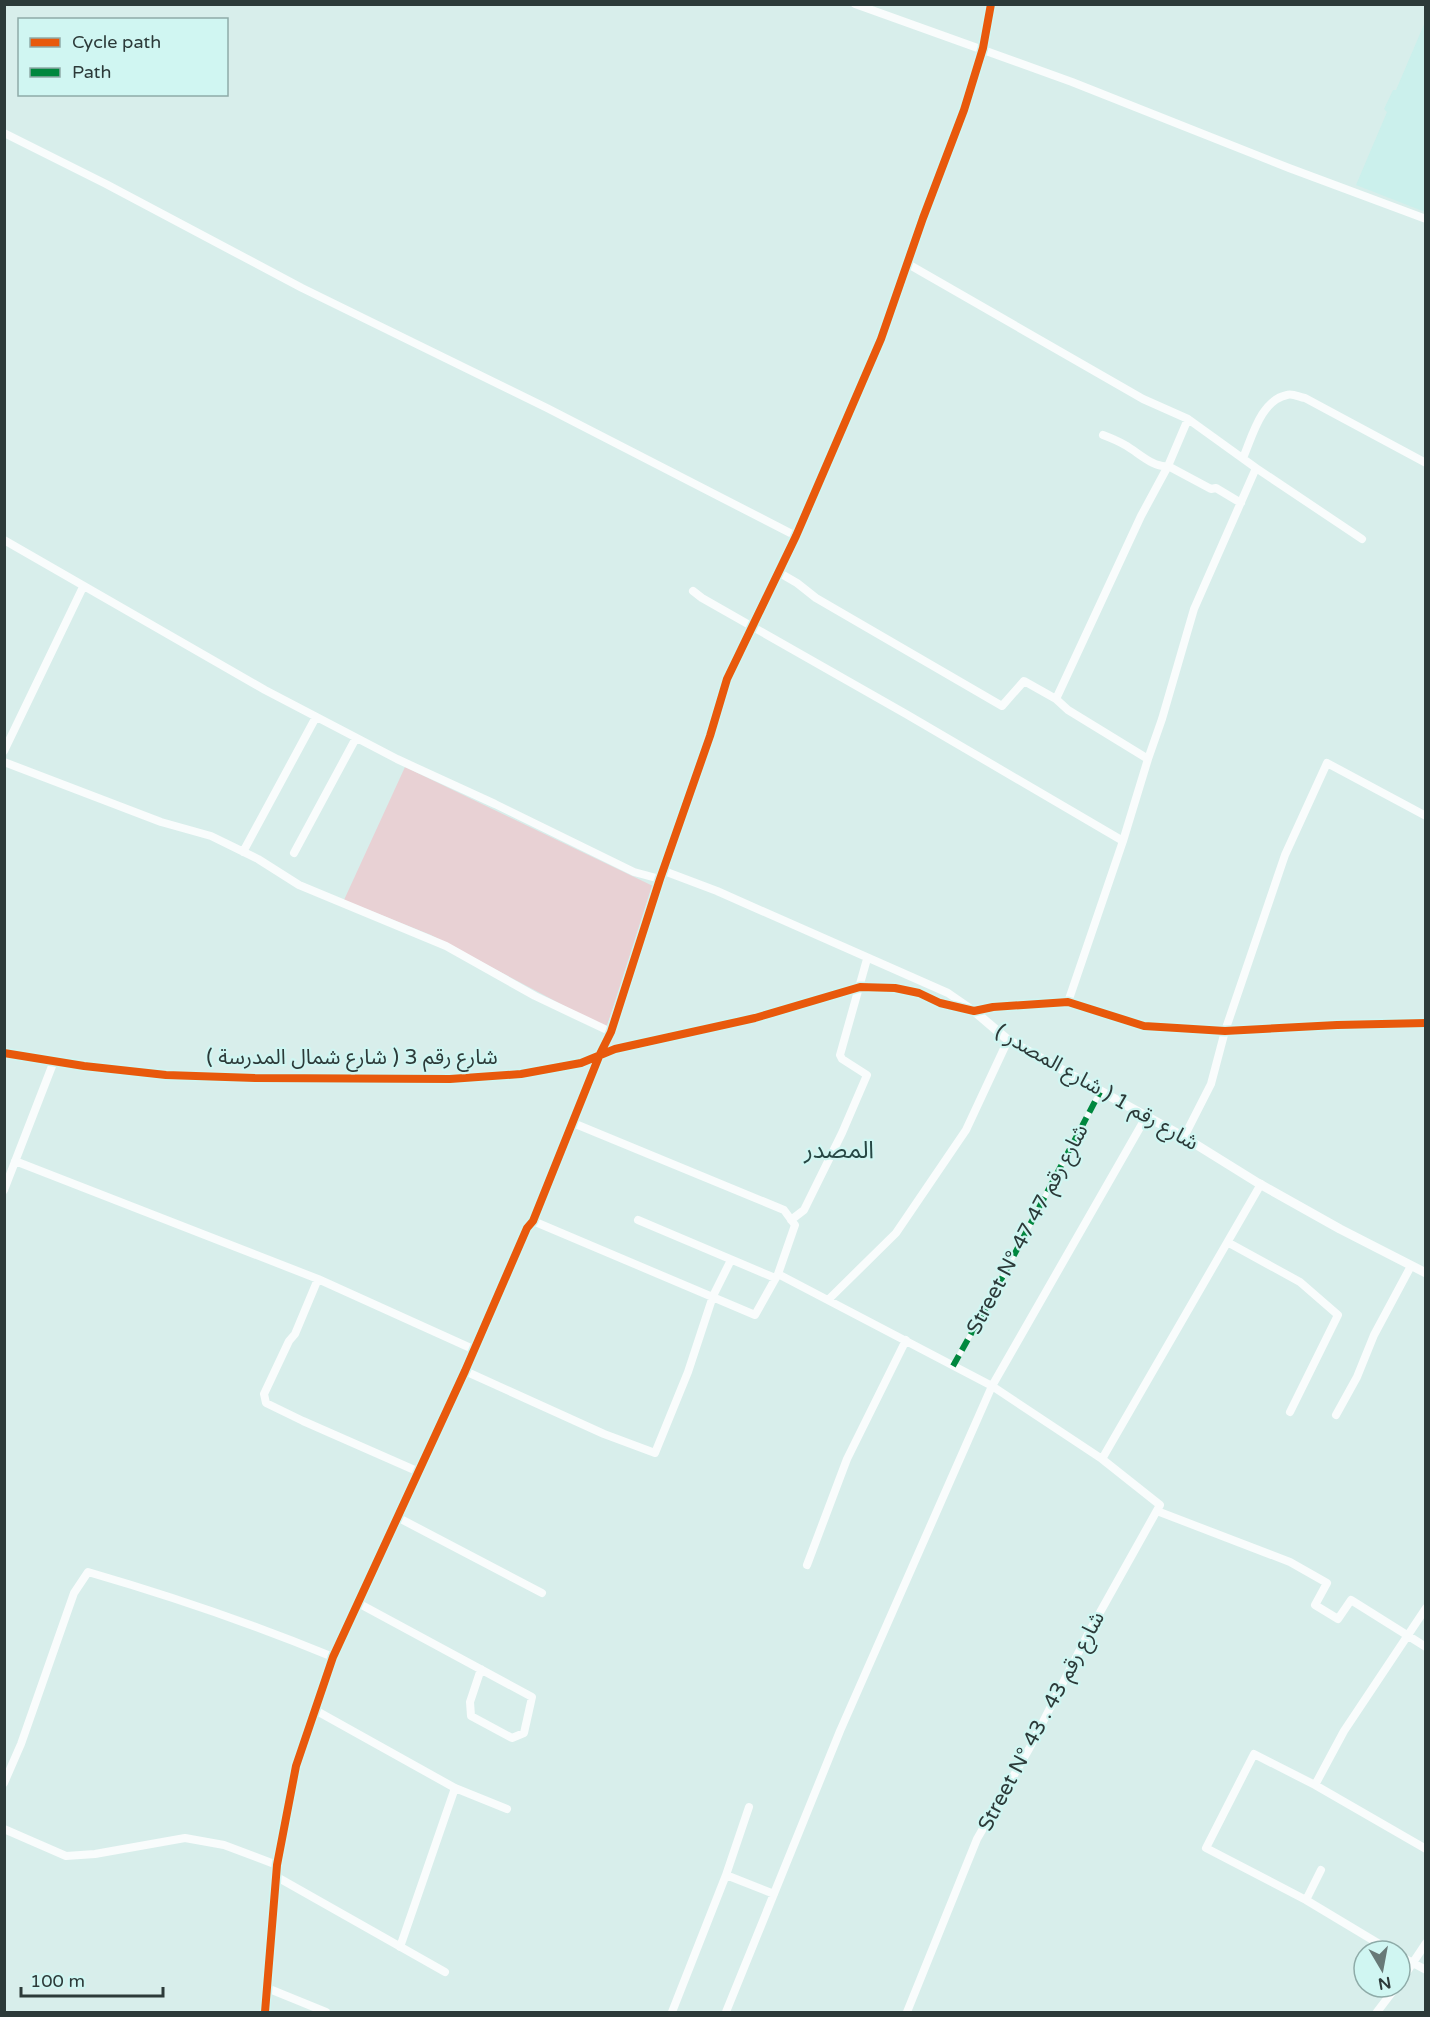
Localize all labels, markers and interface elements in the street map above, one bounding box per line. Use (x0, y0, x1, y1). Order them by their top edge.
legend (18, 18, 228, 96)
text: Cycle path (72, 31, 161, 53)
text: Path (72, 61, 111, 83)
street label: شارع رقم 1 ( شارع المصدر ) (990, 1019, 1203, 1158)
street label: شارع رقم 3 ( شارع شمال المدرسة ) (206, 1045, 498, 1072)
street label: Street N° 47 شارع رقم 47 (961, 1120, 1095, 1339)
district label: المصدر (803, 1136, 874, 1165)
street label: Street N° 43 . شارع رقم 43 (973, 1607, 1112, 1836)
north arrow (1352, 1939, 1412, 1999)
scale bar (21, 1960, 164, 1998)
text: 100 m (30, 1970, 85, 1992)
text: N (1376, 1972, 1392, 1994)

